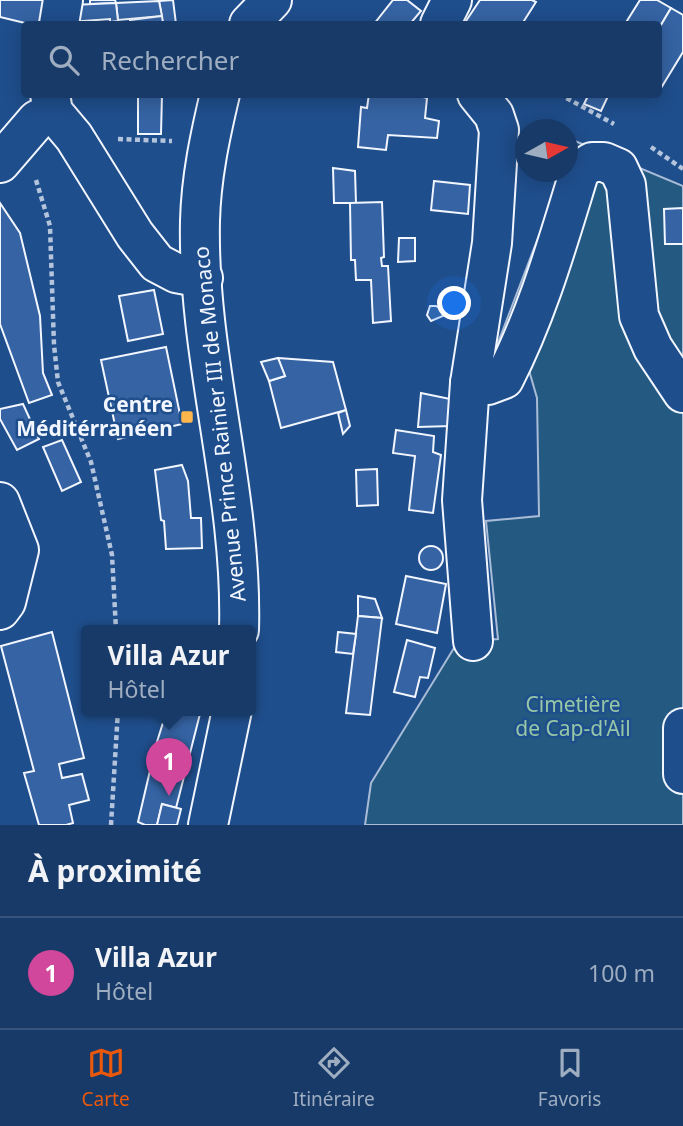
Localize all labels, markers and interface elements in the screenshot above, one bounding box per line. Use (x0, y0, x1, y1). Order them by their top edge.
search box (21, 21, 662, 98)
icon: search (45, 41, 83, 79)
text: Rechercher (101, 42, 239, 78)
north arrow (515, 119, 578, 182)
street label: Avenue Prince Rainier III de Monaco (186, 245, 252, 603)
your location (437, 286, 471, 320)
place label: Centre Méditérranéen (16, 390, 173, 442)
marker: Centre Méditérranéen (179, 409, 195, 425)
popup (81, 625, 256, 716)
text: Villa Azur (108, 637, 229, 673)
text: Hôtel (108, 673, 166, 705)
park label: Cimetière de Cap-d'Ail (515, 690, 631, 742)
pin: 1 (146, 738, 192, 796)
text: À proximité (28, 850, 202, 891)
text: Villa Azur (95, 939, 217, 975)
text: 1 (44, 957, 58, 989)
text: 100 m (588, 957, 655, 989)
text: Hôtel (95, 975, 153, 1007)
tab: Carte (82, 1044, 130, 1112)
tab: Itinéraire (293, 1044, 375, 1112)
tab: Favoris (538, 1044, 601, 1112)

